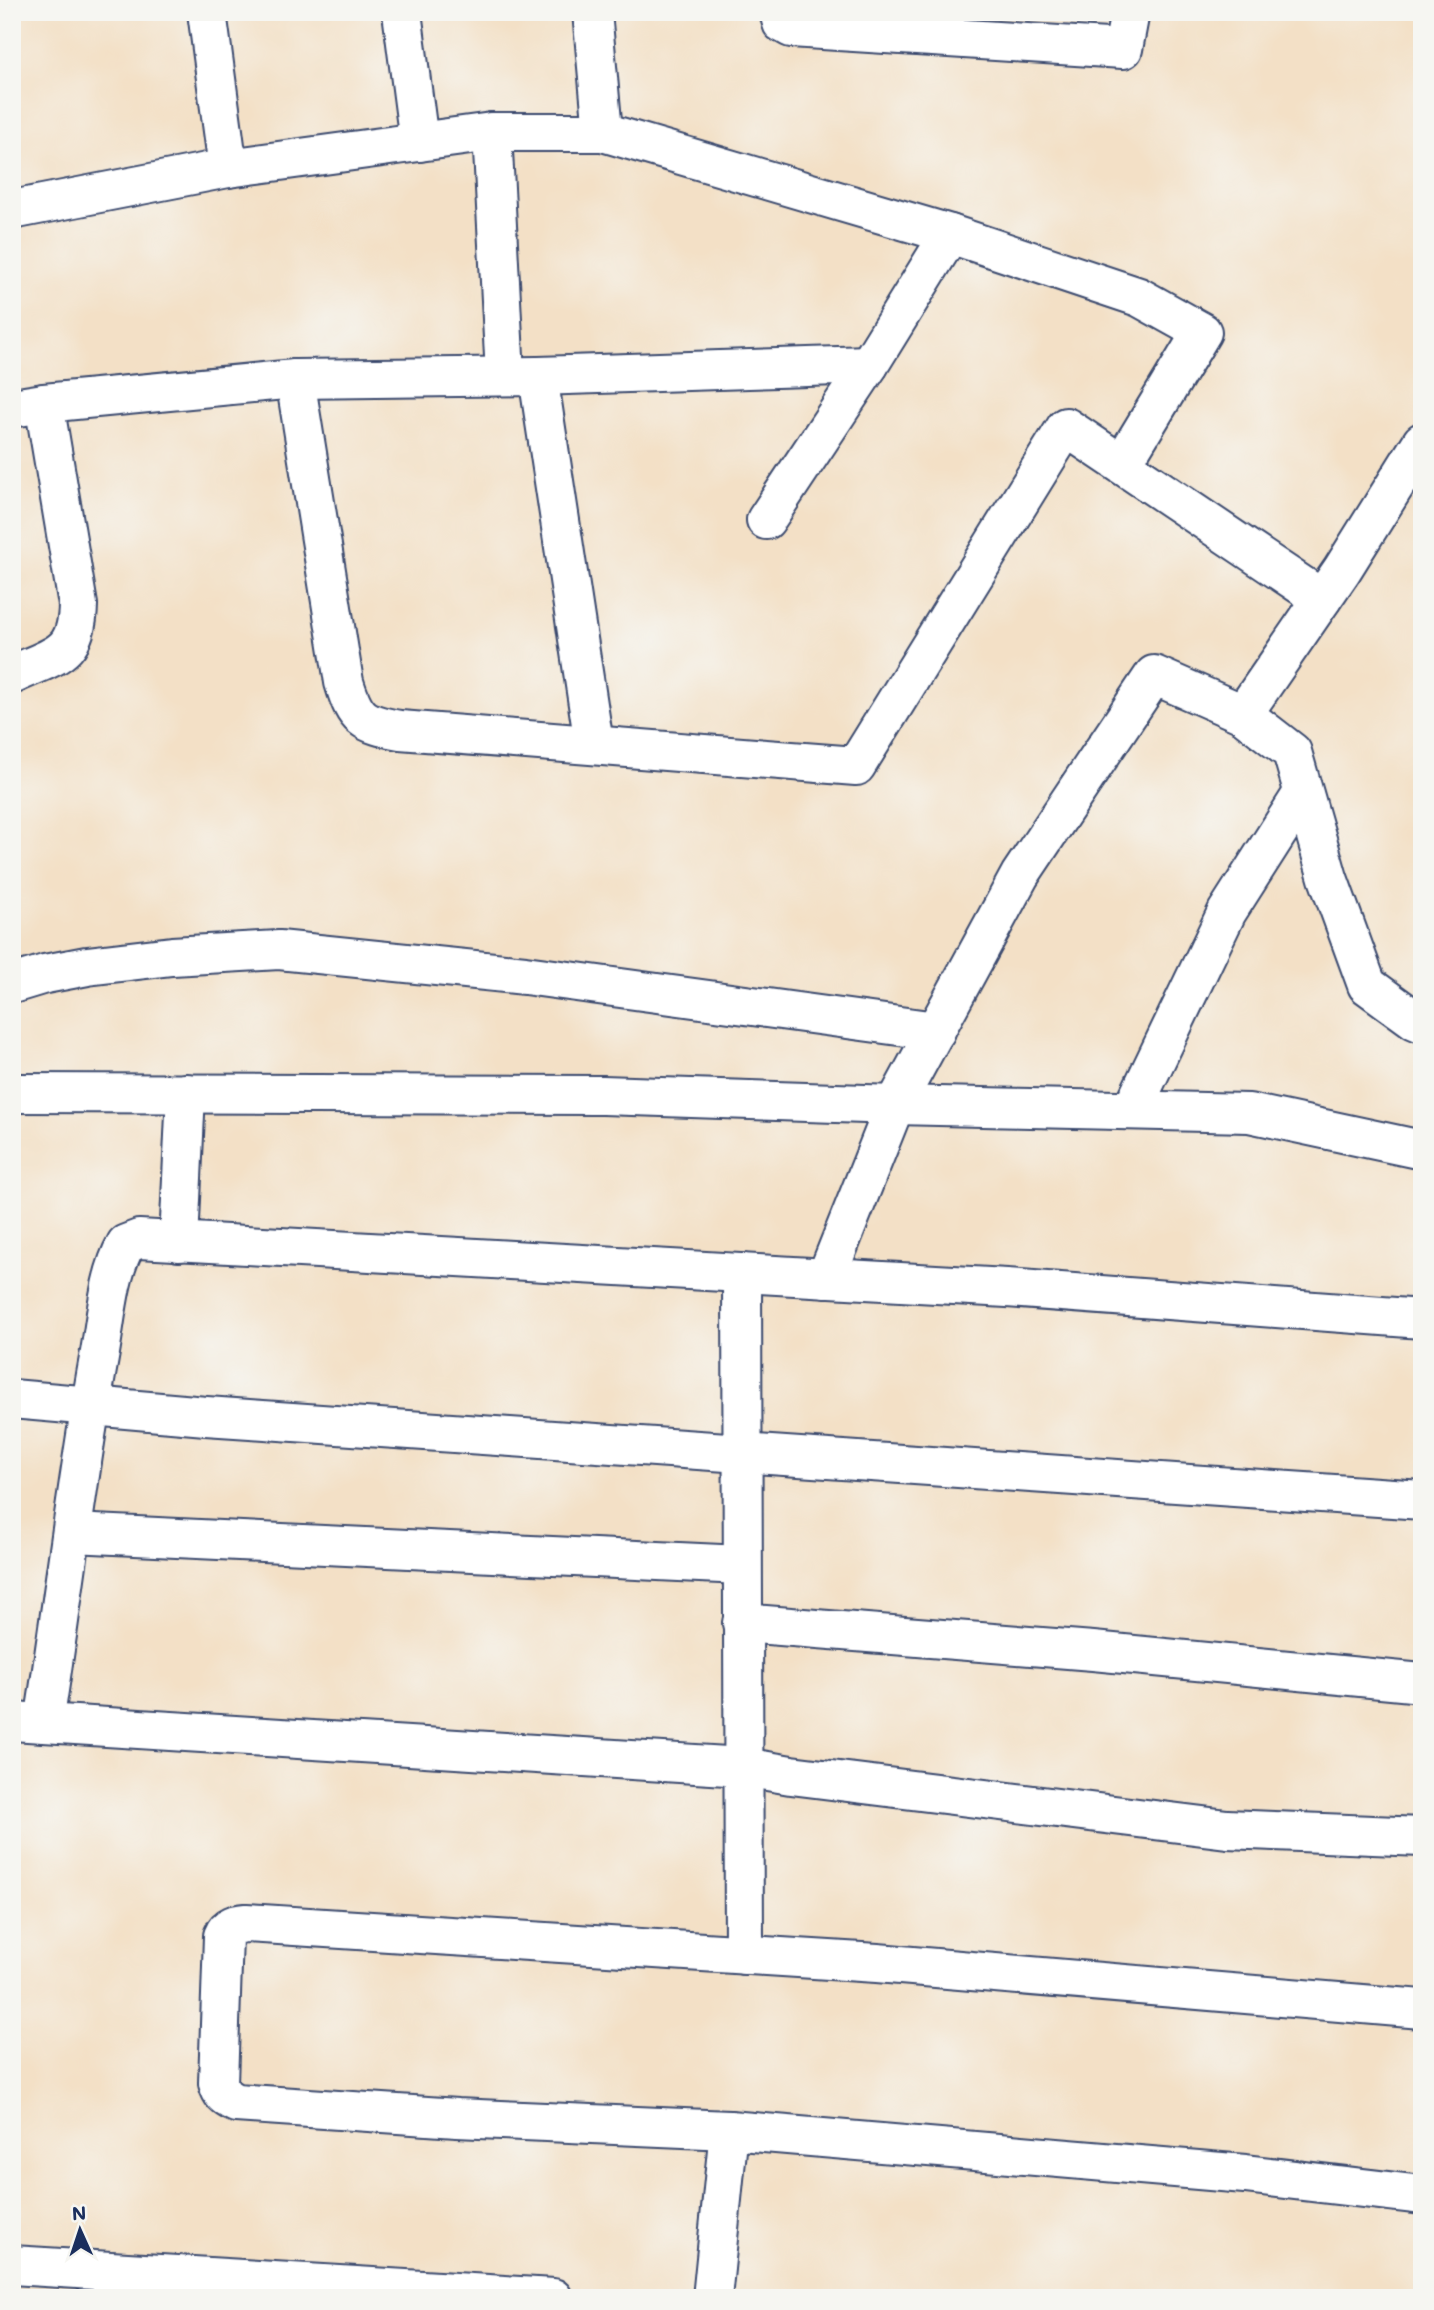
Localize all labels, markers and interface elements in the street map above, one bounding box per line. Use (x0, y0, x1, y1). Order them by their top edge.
north arrow (46, 2194, 116, 2264)
text: N (71, 2200, 87, 2225)

